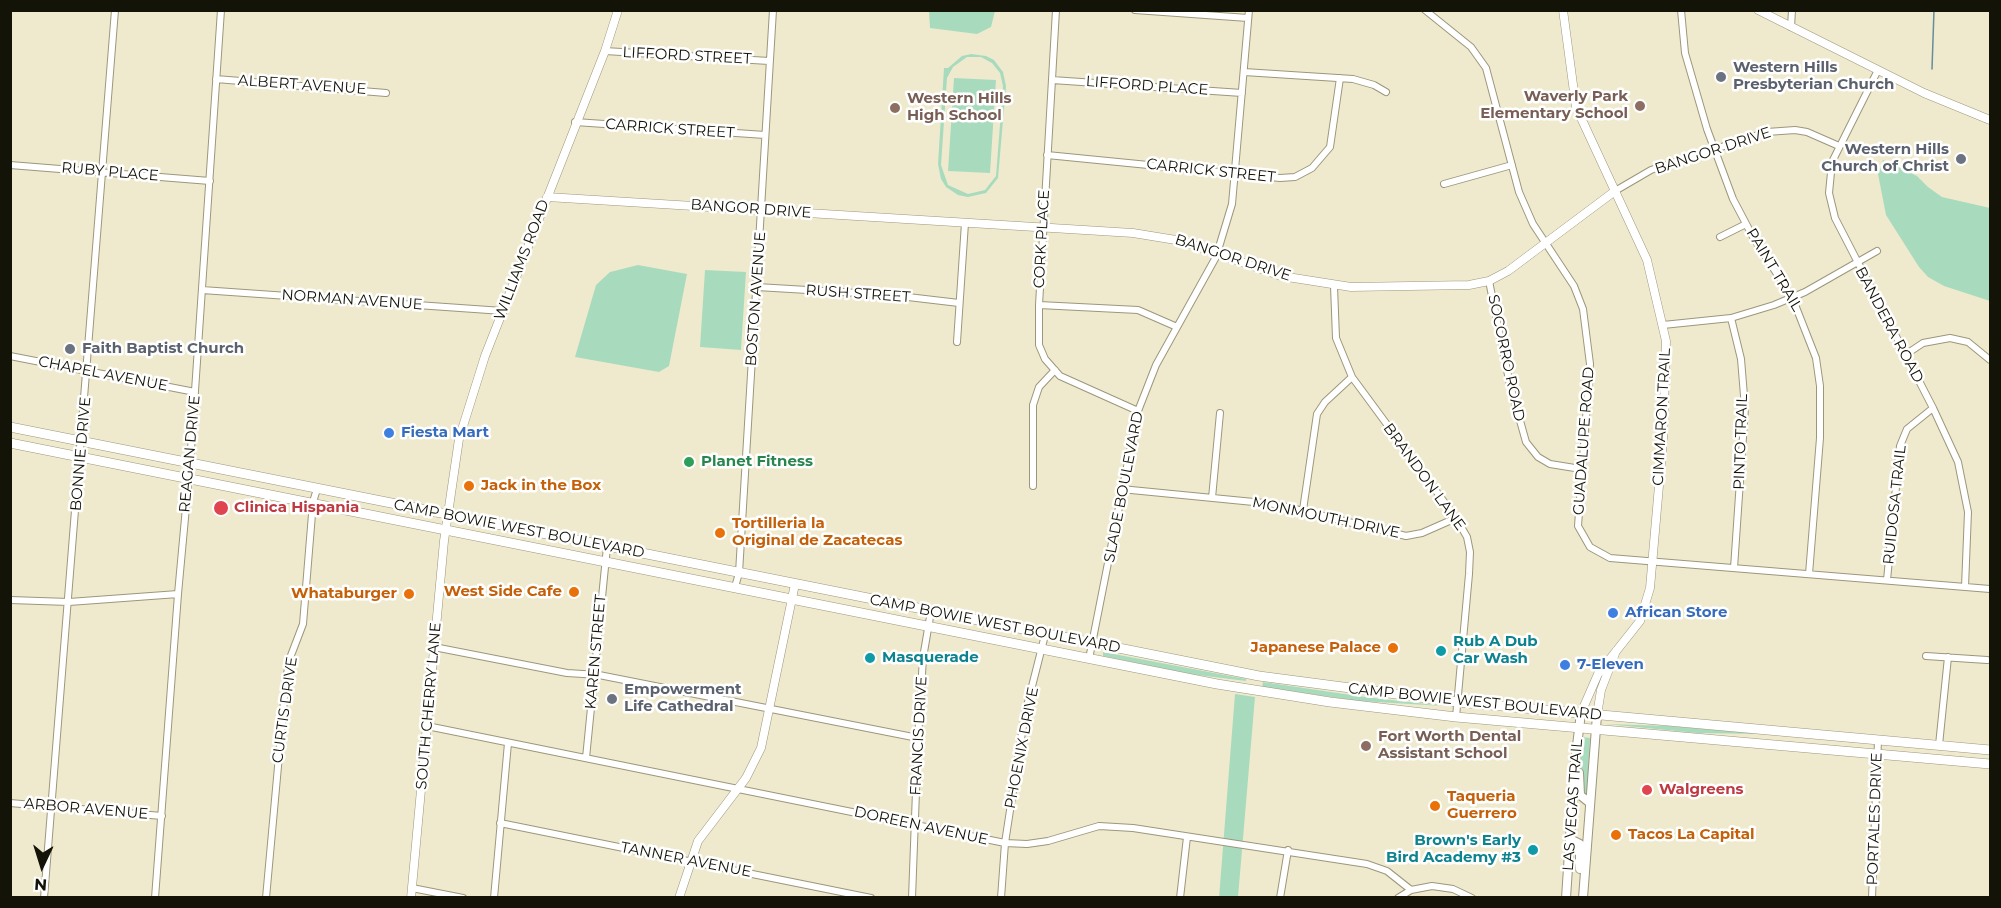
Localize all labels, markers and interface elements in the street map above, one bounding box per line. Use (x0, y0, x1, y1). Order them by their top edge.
street label: LIFFORD STREET (622, 44, 752, 68)
place label: Western Hills Presbyterian Church (1733, 59, 1894, 94)
marker: Western Hills Presbyterian Church (1714, 70, 1728, 84)
street label: ALBERT AVENUE (237, 72, 367, 98)
street label: LIFFORD PLACE (1085, 73, 1209, 99)
place label: Waverly Park Elementary School (1480, 88, 1628, 123)
place label: Western Hills High School (907, 90, 1011, 125)
marker: Waverly Park Elementary School (1633, 99, 1647, 113)
marker: Western Hills High School (888, 101, 902, 115)
street label: CARRICK STREET (605, 115, 735, 143)
street label: BANGOR DRIVE (1653, 124, 1773, 178)
place label: Western Hills Church of Christ (1821, 141, 1949, 176)
marker: Western Hills Church of Christ (1954, 152, 1968, 166)
street label: CARRICK STREET (1146, 155, 1276, 187)
street label: RUBY PLACE (61, 159, 159, 185)
street label: CORK PLACE (1030, 189, 1054, 289)
street label: BANGOR DRIVE (690, 196, 812, 222)
street label: WILLIAMS ROAD (491, 197, 553, 323)
street label: PAINT TRAIL (1742, 225, 1806, 315)
street label: BOSTON AVENUE (742, 231, 770, 367)
street label: BANGOR DRIVE (1173, 231, 1293, 285)
street label: BANDERA ROAD (1851, 264, 1927, 386)
street label: RUSH STREET (805, 281, 911, 307)
street label: NORMAN AVENUE (281, 286, 423, 314)
street label: SOCORRO ROAD (1484, 293, 1528, 423)
place label: Faith Baptist Church (82, 340, 244, 358)
marker: Faith Baptist Church (63, 342, 77, 356)
street label: CIMMARON TRAIL (1649, 348, 1675, 486)
street label: CHAPEL AVENUE (37, 353, 169, 395)
street label: GUADALUPE ROAD (1570, 366, 1598, 516)
street label: PINTO TRAIL (1730, 394, 1752, 490)
street label: REAGAN DRIVE (176, 395, 204, 513)
street label: BONNIE DRIVE (67, 396, 95, 512)
street label: SLADE BOULEVARD (1101, 410, 1147, 564)
street label: BRANDON LANE (1379, 420, 1469, 534)
place label: Fiesta Mart (401, 424, 489, 442)
marker: Fiesta Mart (382, 426, 396, 440)
street label: RUIDOSA TRAIL (1880, 445, 1910, 565)
place label: Planet Fitness (701, 453, 813, 471)
marker: Planet Fitness (682, 455, 696, 469)
place label: Jack in the Box (481, 477, 601, 495)
marker: Jack in the Box (462, 479, 476, 493)
street label: MONMOUTH DRIVE (1251, 494, 1401, 542)
street label: CAMP BOWIE WEST BOULEVARD (392, 496, 646, 562)
marker: Clinica Hispania (212, 499, 230, 517)
place label: Clinica Hispania (234, 499, 359, 517)
place label: Tortilleria la Original de Zacatecas (732, 515, 902, 550)
marker: Tortilleria la Original de Zacatecas (713, 526, 727, 540)
place label: West Side Cafe (444, 583, 562, 601)
place label: Whataburger (291, 585, 397, 603)
marker: West Side Cafe (567, 585, 581, 599)
marker: Whataburger (402, 587, 416, 601)
street label: CAMP BOWIE WEST BOULEVARD (868, 591, 1122, 657)
street label: KAREN STREET (582, 594, 610, 710)
place label: African Store (1625, 604, 1727, 622)
marker: African Store (1606, 606, 1620, 620)
street label: SOUTH CHERRY LANE (413, 622, 445, 790)
place label: Rub A Dub Car Wash (1453, 633, 1538, 668)
place label: Japanese Palace (1251, 639, 1381, 657)
marker: Japanese Palace (1386, 641, 1400, 655)
marker: Rub A Dub Car Wash (1434, 644, 1448, 658)
place label: Masquerade (882, 649, 979, 667)
marker: Masquerade (863, 651, 877, 665)
street label: CURTIS DRIVE (269, 656, 301, 764)
place label: 7-Eleven (1577, 656, 1644, 674)
marker: 7-Eleven (1558, 658, 1572, 672)
street label: FRANCIS DRIVE (907, 676, 931, 796)
street label: CAMP BOWIE WEST BOULEVARD (1347, 680, 1603, 724)
place label: Empowerment Life Cathedral (624, 681, 742, 716)
street label: PHOENIX DRIVE (1001, 686, 1043, 810)
marker: Empowerment Life Cathedral (605, 692, 619, 706)
place label: Fort Worth Dental Assistant School (1378, 728, 1521, 763)
street label: LAS VEGAS TRAIL (1559, 738, 1587, 872)
marker: Fort Worth Dental Assistant School (1359, 739, 1373, 753)
street label: PORTALES DRIVE (1864, 752, 1886, 886)
place label: Walgreens (1659, 781, 1743, 799)
marker: Walgreens (1640, 783, 1654, 797)
place label: Taqueria Guerrero (1447, 788, 1517, 823)
street label: ARBOR AVENUE (23, 795, 149, 823)
marker: Taqueria Guerrero (1428, 799, 1442, 813)
street label: DOREEN AVENUE (852, 803, 990, 849)
place label: Tacos La Capital (1628, 826, 1755, 844)
marker: Tacos La Capital (1609, 828, 1623, 842)
place label: Brown's Early Bird Academy #3 (1386, 832, 1521, 867)
north arrow (12, 836, 72, 896)
street label: TANNER AVENUE (619, 839, 753, 881)
marker: Brown's Early Bird Academy #3 (1526, 843, 1540, 857)
text: N (34, 875, 48, 894)

